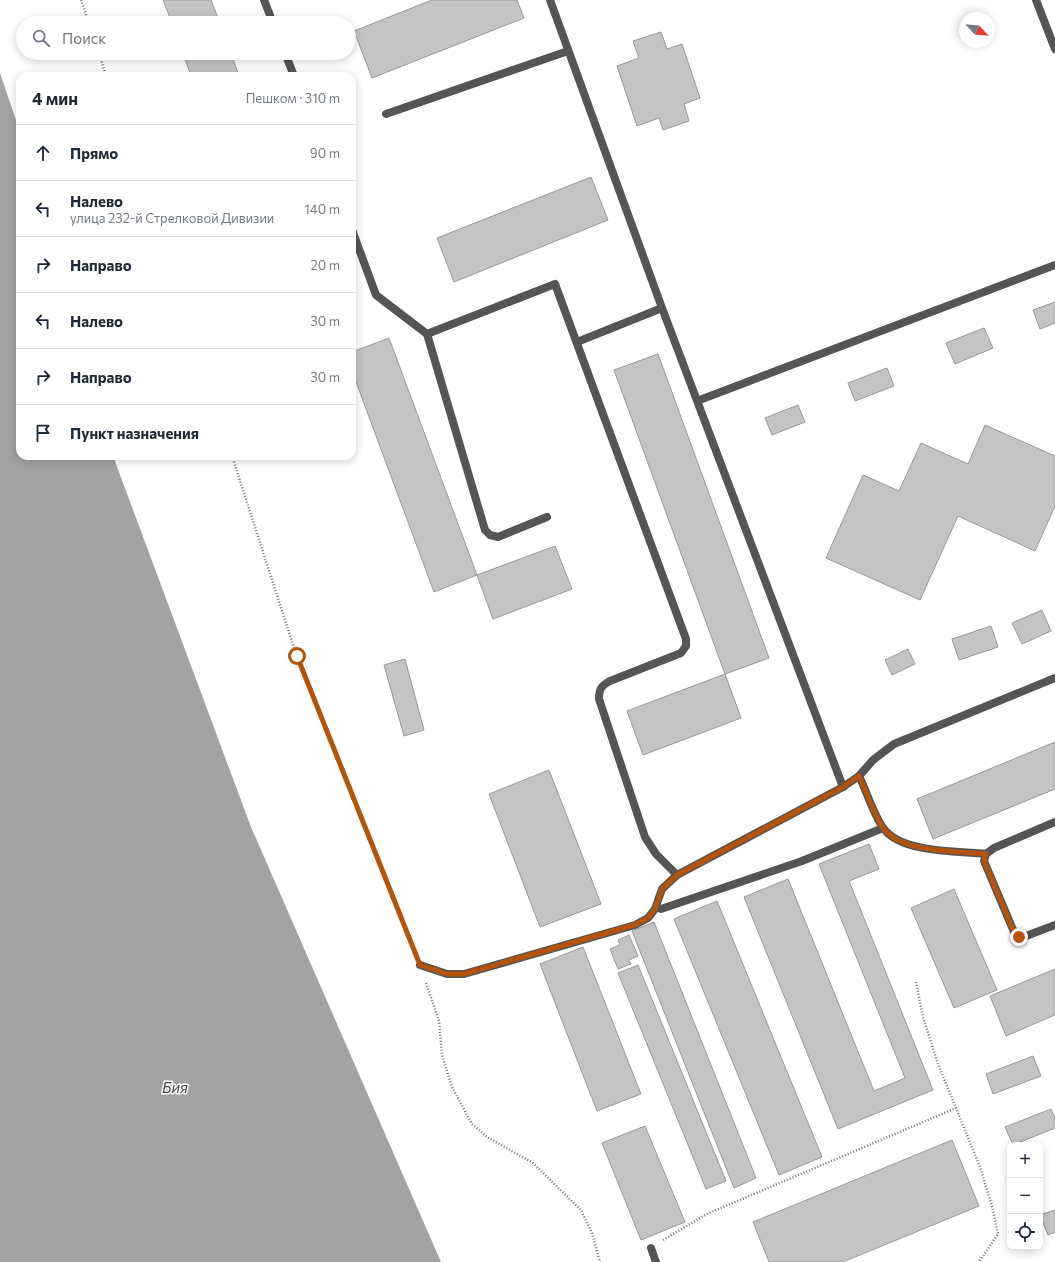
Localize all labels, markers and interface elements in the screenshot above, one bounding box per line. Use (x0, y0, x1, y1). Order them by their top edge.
north arrow (959, 12, 995, 48)
search box (16, 16, 356, 60)
icon: search (30, 27, 52, 49)
text: Поиск (62, 29, 106, 47)
text: 4 мин (32, 88, 78, 109)
text: Пешком · 310 m (246, 90, 340, 106)
icon: ahead (32, 142, 54, 164)
text: Прямо (70, 144, 118, 162)
text: 90 m (310, 145, 340, 161)
text: Налево (70, 192, 123, 210)
icon: left (32, 198, 54, 220)
text: 140 m (304, 201, 340, 217)
text: улица 232-й Стрелковой Дивизии (70, 210, 274, 226)
icon: right (32, 254, 54, 276)
text: Направо (70, 256, 132, 274)
text: 20 m (311, 257, 340, 273)
icon: left (32, 310, 54, 332)
text: Налево (70, 312, 123, 330)
text: 30 m (310, 313, 340, 329)
icon: right (32, 366, 54, 388)
text: Направо (70, 368, 132, 386)
text: 30 m (310, 369, 340, 385)
icon: arrive (32, 422, 54, 444)
text: Пункт назначения (70, 424, 199, 442)
route start (288, 647, 306, 665)
route end (1010, 928, 1028, 946)
water label: Бия (162, 1078, 188, 1096)
map controls (1007, 1142, 1043, 1250)
button: + (1007, 1142, 1043, 1178)
button: − (1007, 1178, 1043, 1214)
button: locate (1007, 1214, 1043, 1250)

